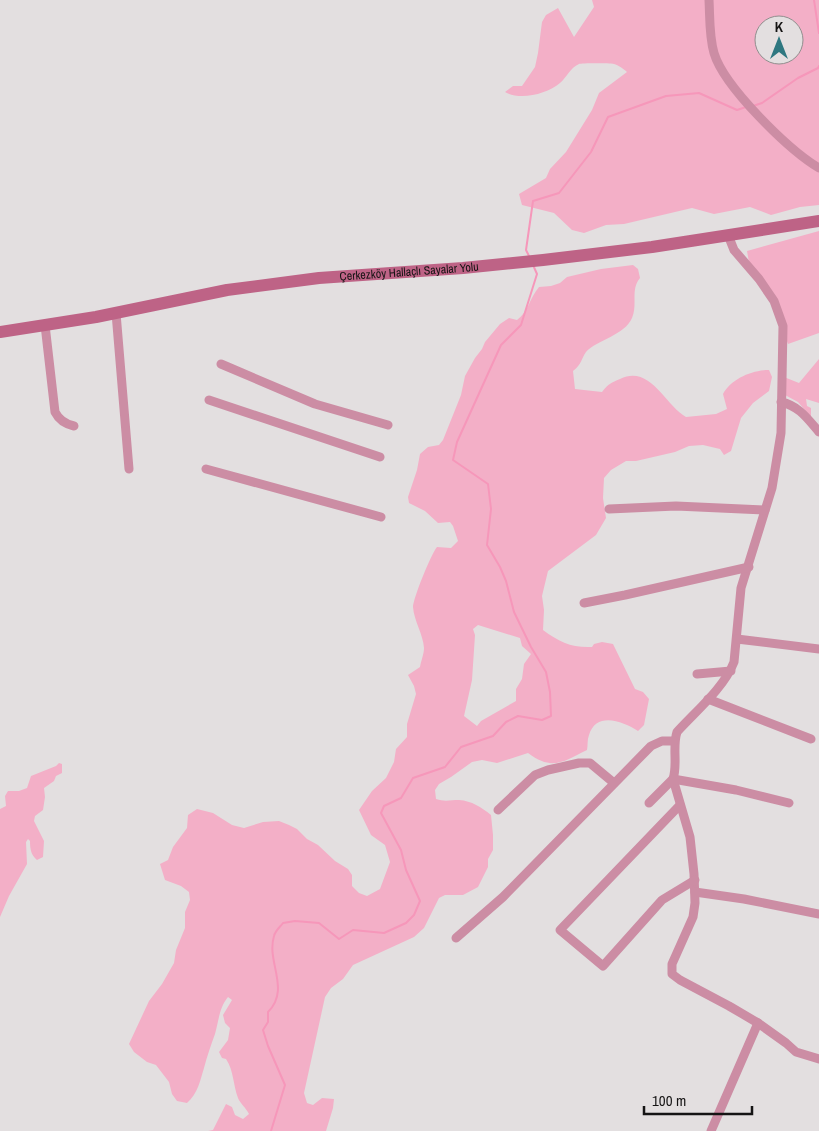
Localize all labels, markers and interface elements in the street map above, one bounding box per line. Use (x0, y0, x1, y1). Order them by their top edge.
north arrow (754, 15, 804, 65)
text: K (775, 18, 784, 36)
street label: Çerkezköy Hallaçlı Sayalar Yolu (339, 258, 479, 285)
scale bar (644, 1084, 752, 1116)
text: 100 m (652, 1090, 686, 1111)

